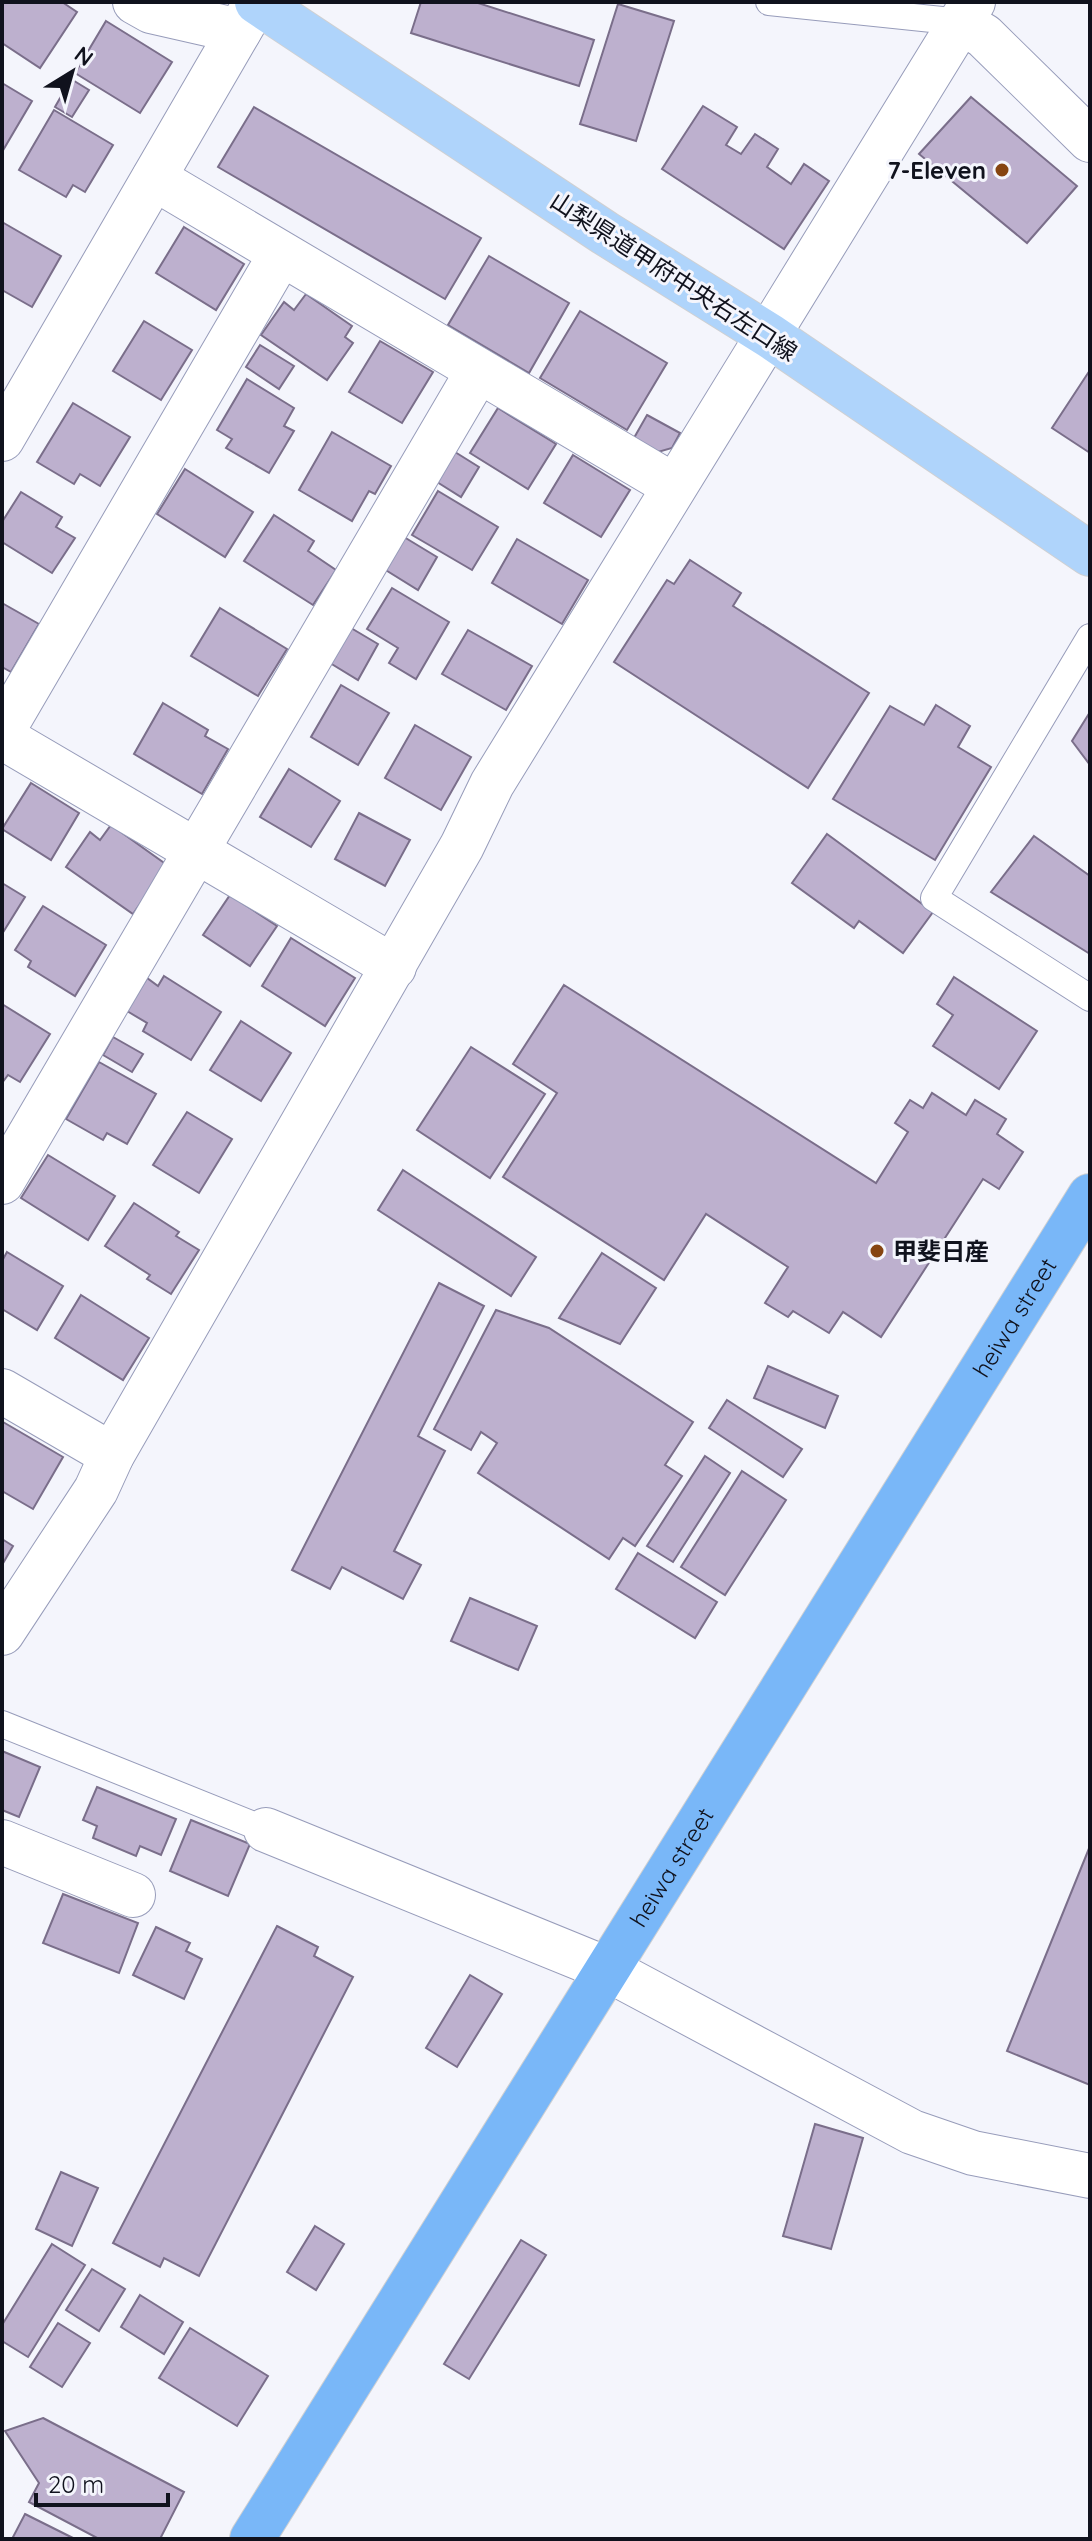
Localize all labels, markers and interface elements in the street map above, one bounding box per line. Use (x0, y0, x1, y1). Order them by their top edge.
north arrow (32, 32, 112, 112)
text: N (69, 40, 99, 72)
place label: 7-Eleven (887, 155, 986, 185)
marker: 7-Eleven (993, 161, 1011, 179)
street label: 山梨県道甲府中央右左口線 (545, 185, 803, 367)
place label: 甲斐日産 (893, 1236, 989, 1266)
marker: 甲斐日産 (868, 1242, 886, 1260)
street label: heiwa street (966, 1252, 1063, 1383)
street label: heiwa street (623, 1802, 720, 1932)
scale bar (36, 2457, 168, 2507)
text: 20 m (48, 2469, 104, 2499)

